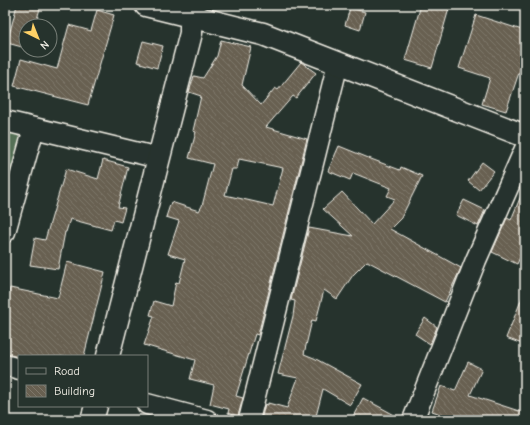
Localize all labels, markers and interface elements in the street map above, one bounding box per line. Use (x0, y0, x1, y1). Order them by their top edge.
north arrow (18, 18, 58, 58)
text: N (37, 38, 52, 52)
legend (18, 355, 148, 407)
text: Road (54, 364, 80, 378)
text: Building (54, 384, 95, 398)

